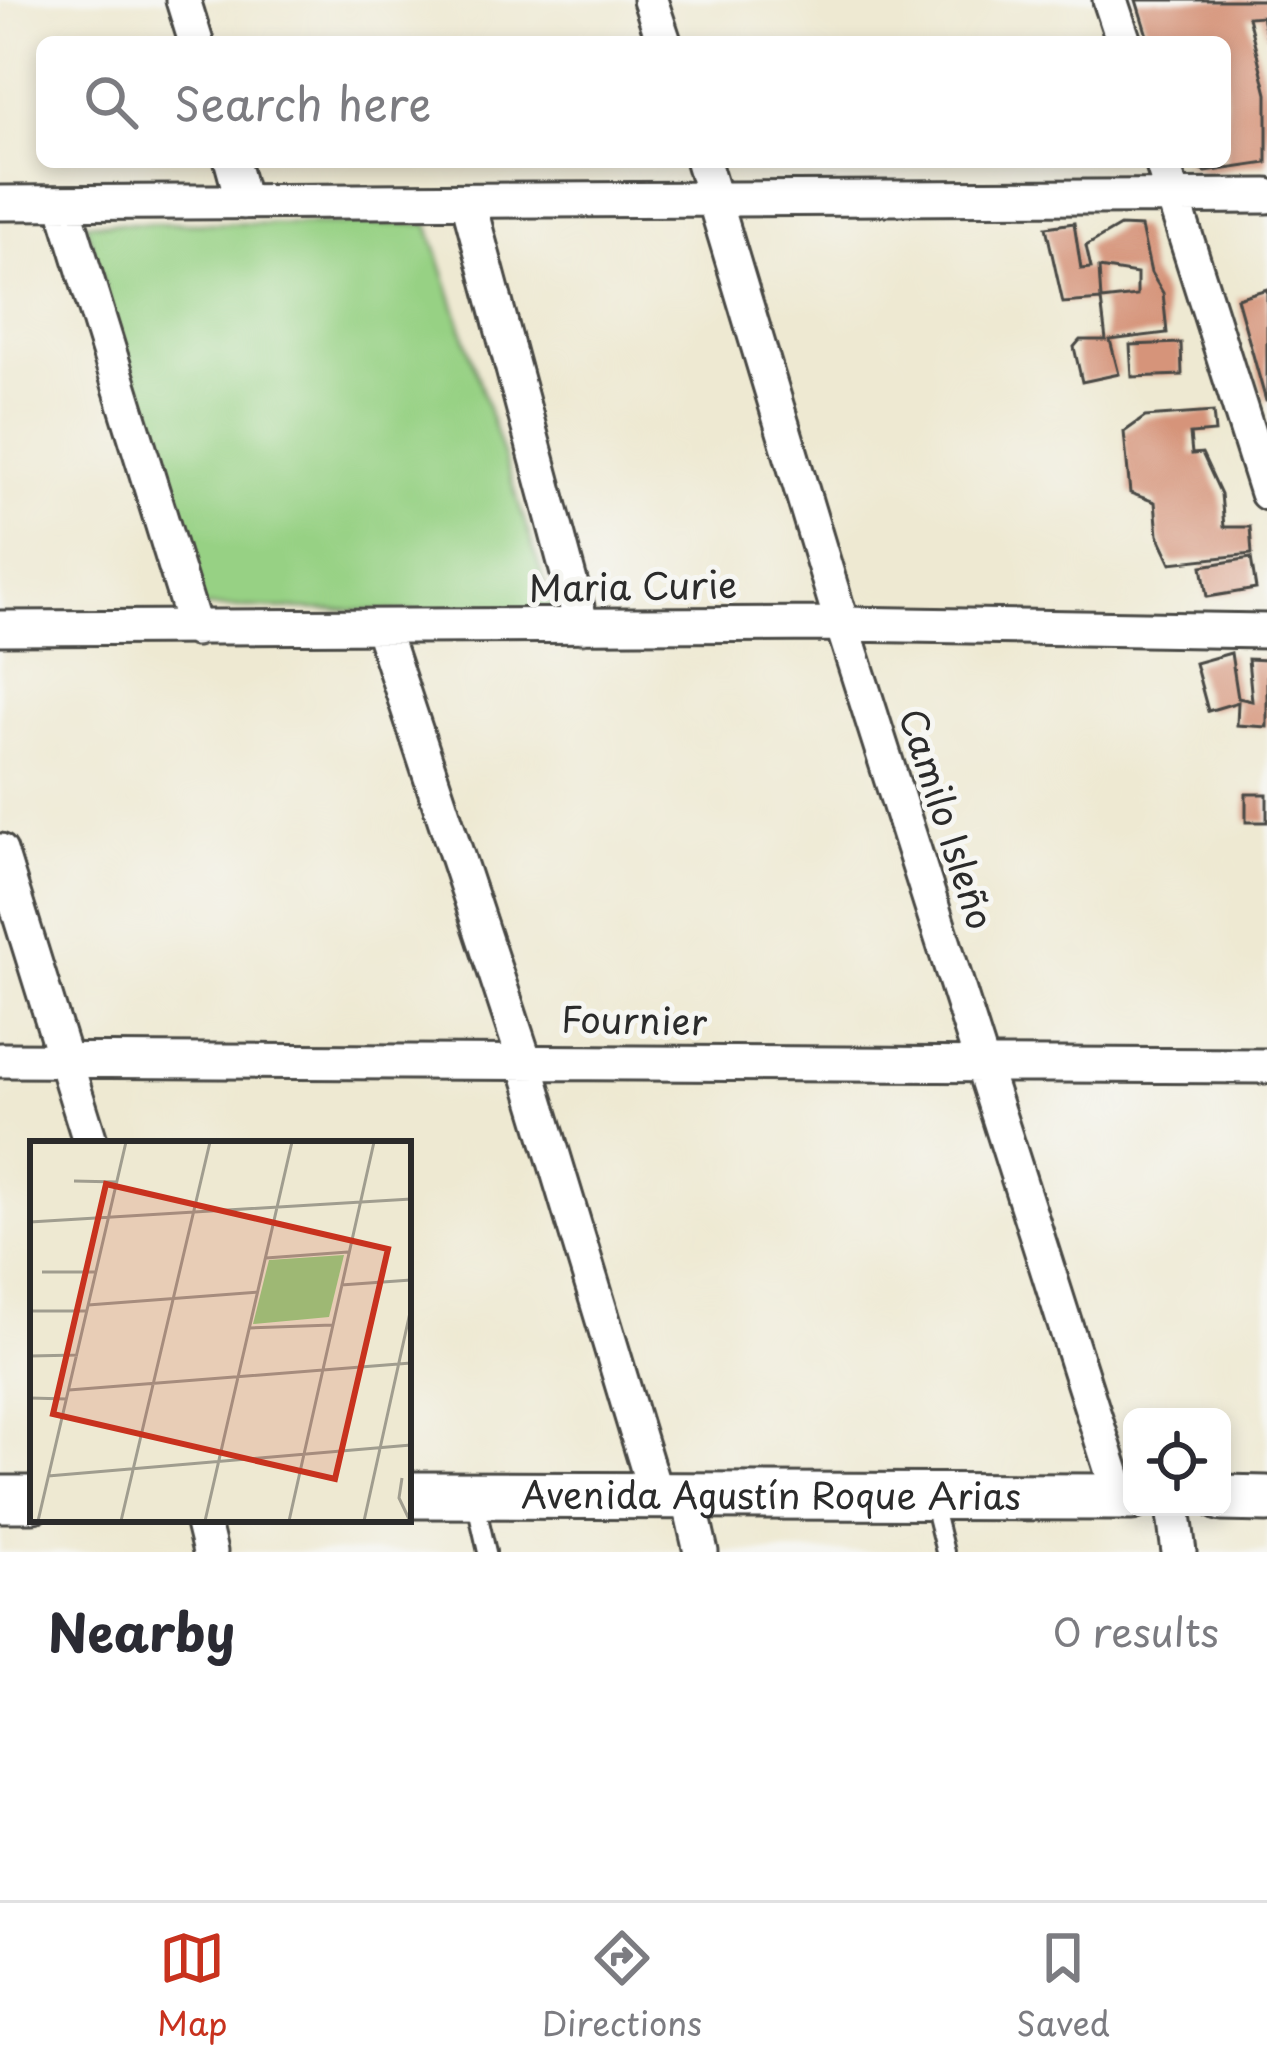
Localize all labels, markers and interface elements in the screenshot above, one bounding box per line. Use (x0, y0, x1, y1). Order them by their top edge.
search box (36, 36, 1231, 168)
text: Search here (174, 68, 431, 136)
icon: search (78, 69, 144, 135)
street label: Maria Curie (528, 556, 738, 614)
street label: Camilo Isleño (887, 701, 1009, 936)
street label: Fournier (561, 991, 708, 1047)
inset map (30, 1141, 411, 1522)
map controls (1123, 1408, 1231, 1516)
button: locate (1123, 1408, 1231, 1516)
street label: Avenida Agustín Roque Arias (521, 1466, 1021, 1522)
text: Nearby (48, 1592, 235, 1669)
text: 0 results (1053, 1601, 1219, 1660)
tab: Map (157, 1925, 228, 2047)
tab: Directions (542, 1925, 702, 2047)
tab: Saved (1016, 1925, 1110, 2047)

